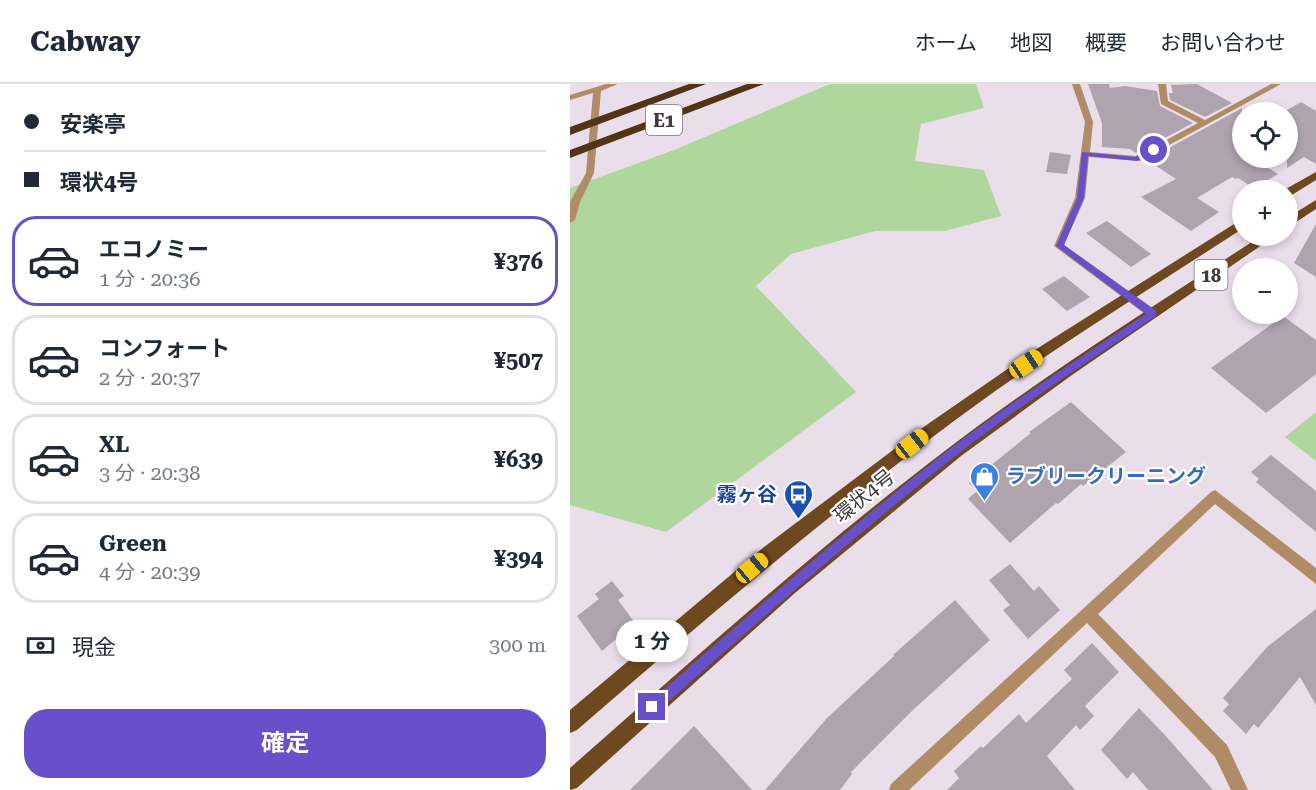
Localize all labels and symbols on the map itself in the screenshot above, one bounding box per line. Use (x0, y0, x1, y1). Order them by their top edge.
road number: E1 (646, 105, 682, 135)
route start (1140, 136, 1167, 163)
road number: 18 (1194, 260, 1228, 290)
car (1006, 346, 1046, 382)
car (892, 426, 932, 462)
shop icon: ラブリークリーニング (969, 460, 1001, 502)
street label: 環状4号 (829, 464, 899, 528)
place label: ラブリークリーニング (1006, 464, 1206, 488)
bus stop icon: 霧ヶ谷 (782, 478, 814, 520)
place label: 霧ヶ谷 (717, 482, 777, 506)
car (732, 550, 772, 586)
callout: 1 分 (616, 620, 688, 662)
route end (638, 693, 665, 720)

